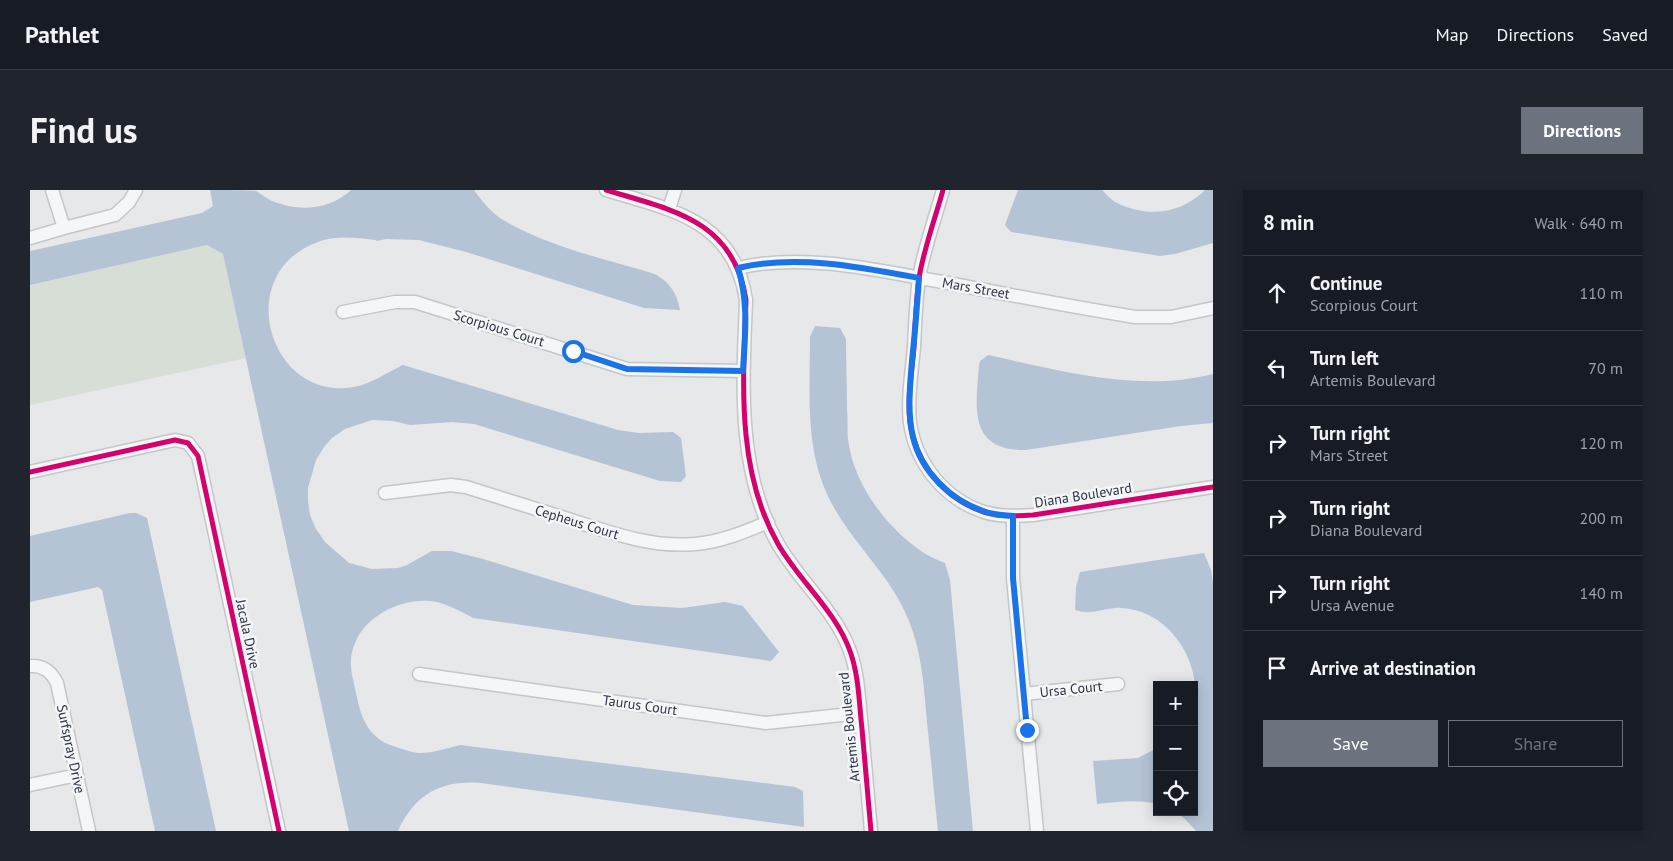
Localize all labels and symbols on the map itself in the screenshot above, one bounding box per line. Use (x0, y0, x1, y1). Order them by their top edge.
street label: Mars Street (941, 273, 1011, 303)
street label: Scorpious Court (451, 306, 547, 350)
route start (562, 340, 585, 363)
street label: Diana Boulevard (1033, 478, 1133, 512)
street label: Cepheus Court (533, 501, 621, 543)
street label: Jacala Drive (232, 597, 264, 670)
street label: Artemis Boulevard (834, 671, 864, 783)
street label: Ursa Court (1039, 677, 1103, 701)
street label: Taurus Court (602, 691, 679, 719)
street label: Surfspray Drive (53, 703, 89, 795)
route end (1016, 719, 1039, 742)

